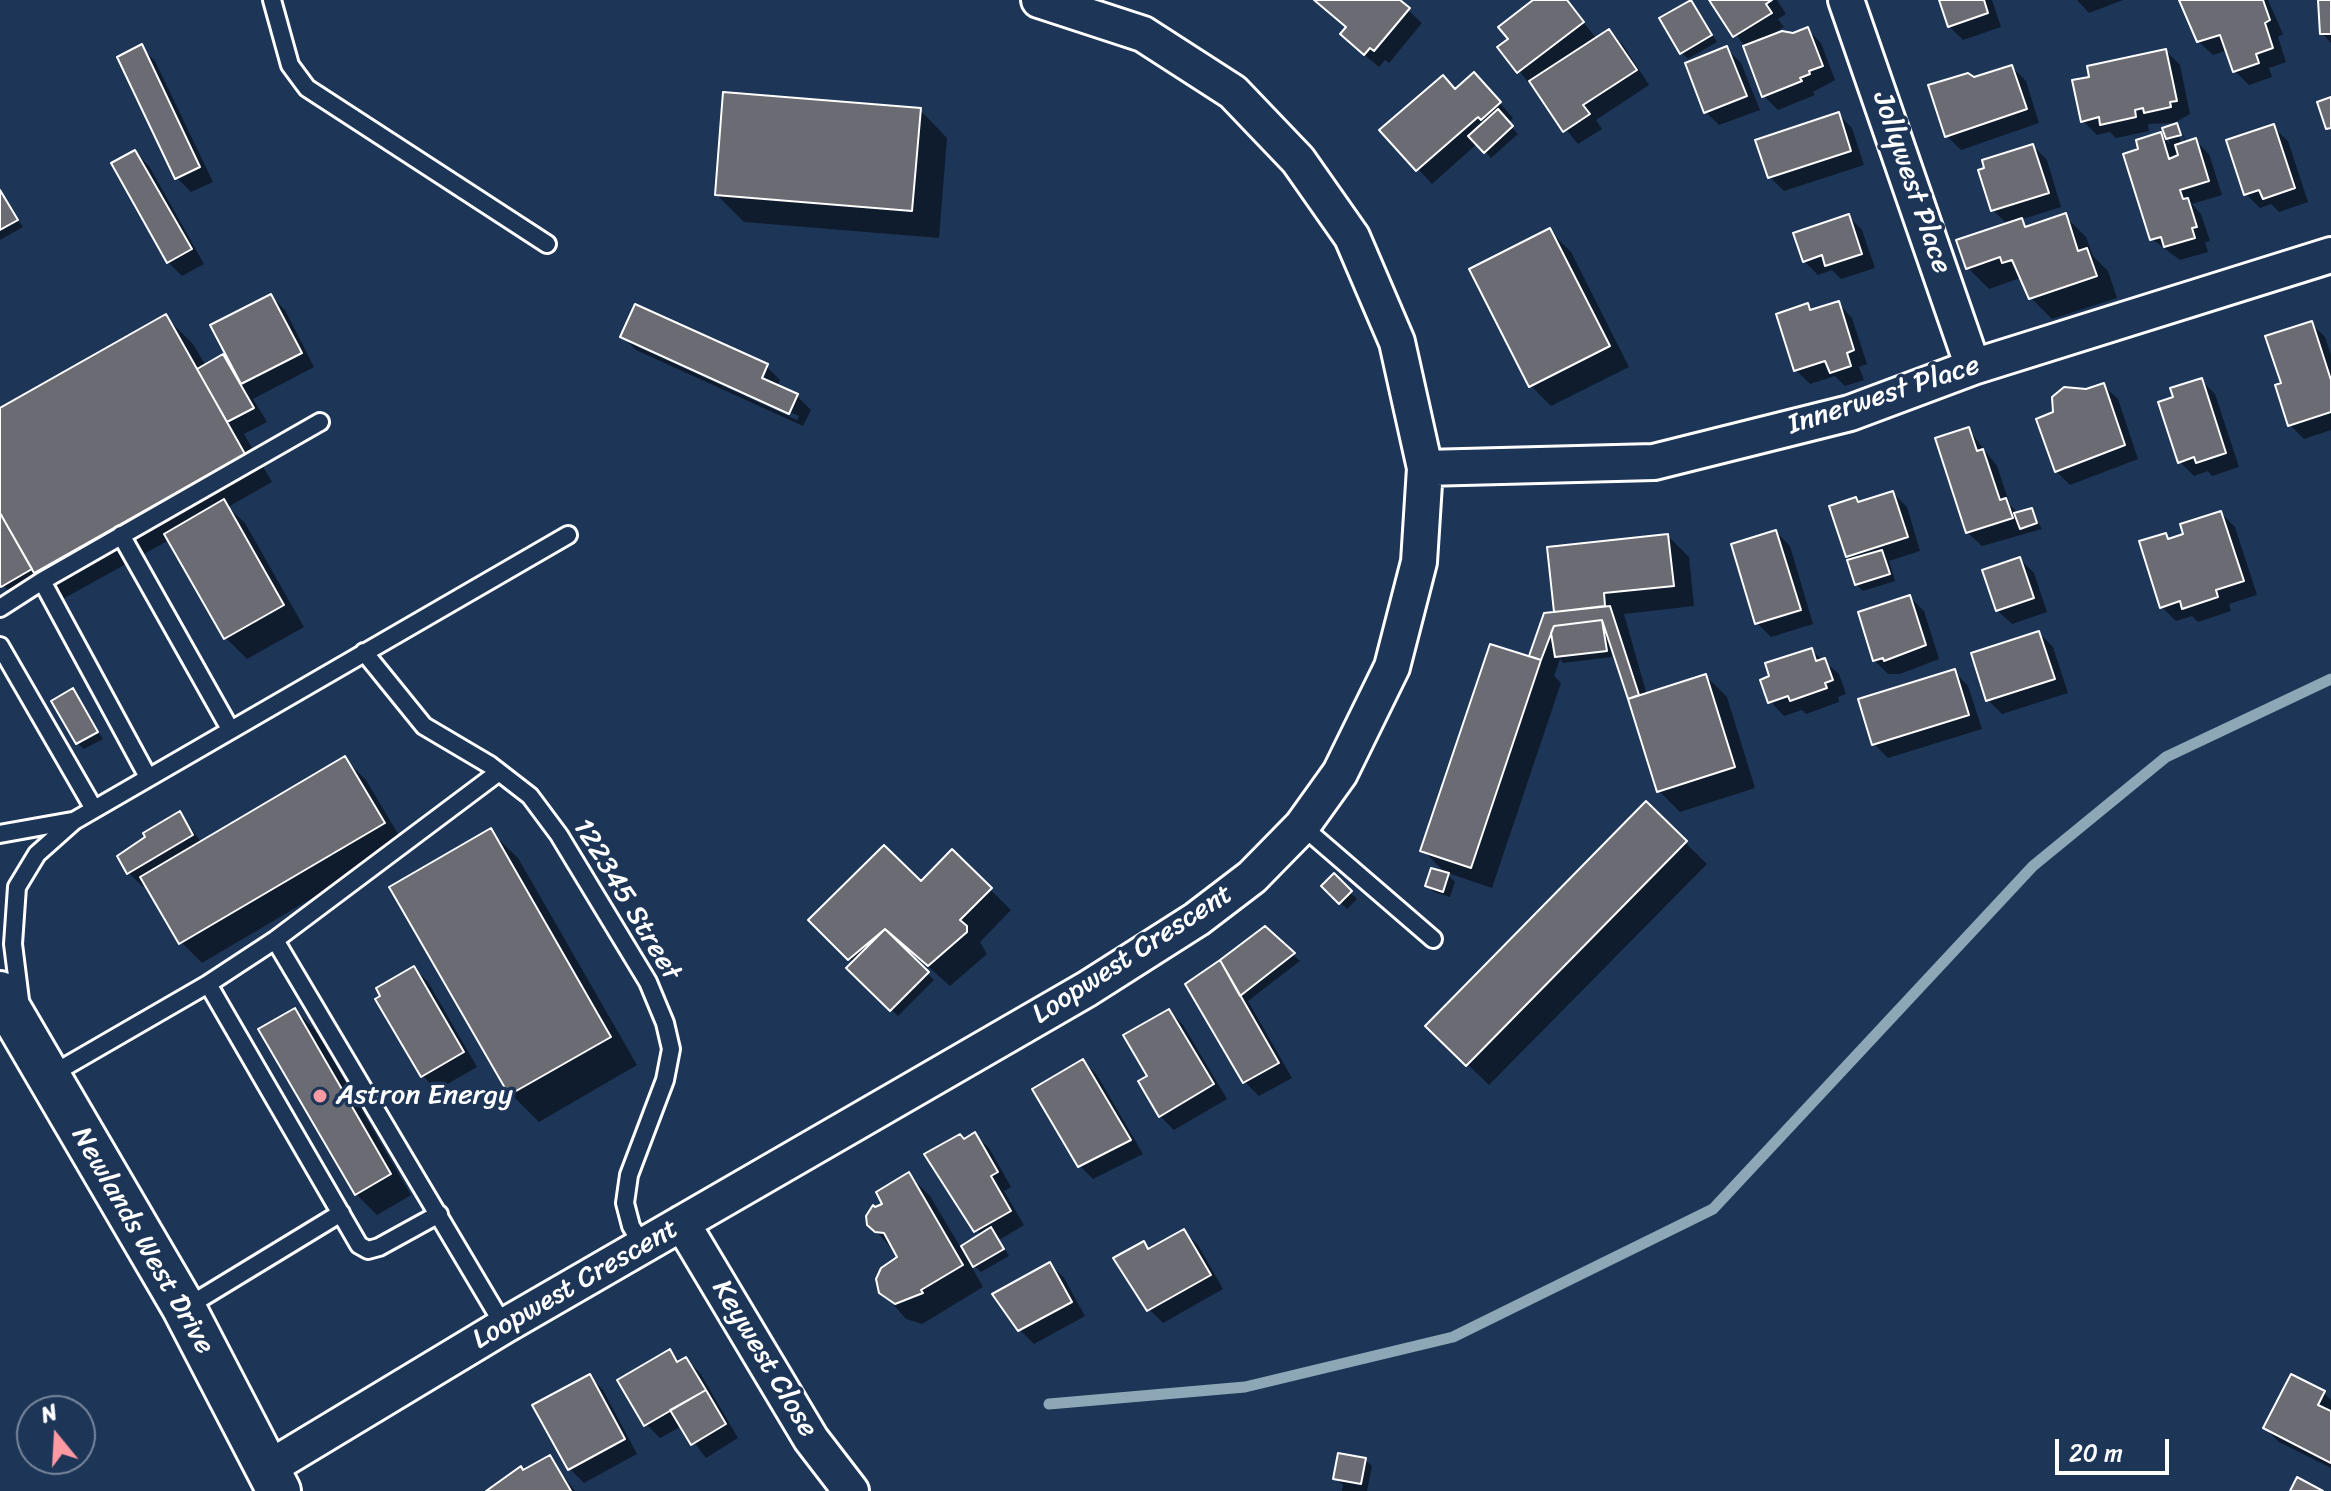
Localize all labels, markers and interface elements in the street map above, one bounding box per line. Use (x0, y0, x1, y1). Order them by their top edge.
street label: Jollywest Place (1864, 88, 1958, 278)
street label: Innerwest Place (1784, 349, 1984, 443)
street label: 122345 Street (564, 813, 688, 987)
street label: Loopwest Crescent (1027, 878, 1239, 1032)
place label: Astron Energy (336, 1079, 513, 1113)
marker: Astron Energy (311, 1087, 329, 1105)
street label: Newlands West Drive (63, 1121, 221, 1361)
street label: Loopwest Crescent (467, 1212, 685, 1358)
street label: Keywest Close (704, 1274, 824, 1444)
text: N (36, 1393, 62, 1435)
north arrow (16, 1395, 96, 1475)
scale bar (2059, 1423, 2173, 1473)
text: 20 m (2069, 1432, 2123, 1474)

